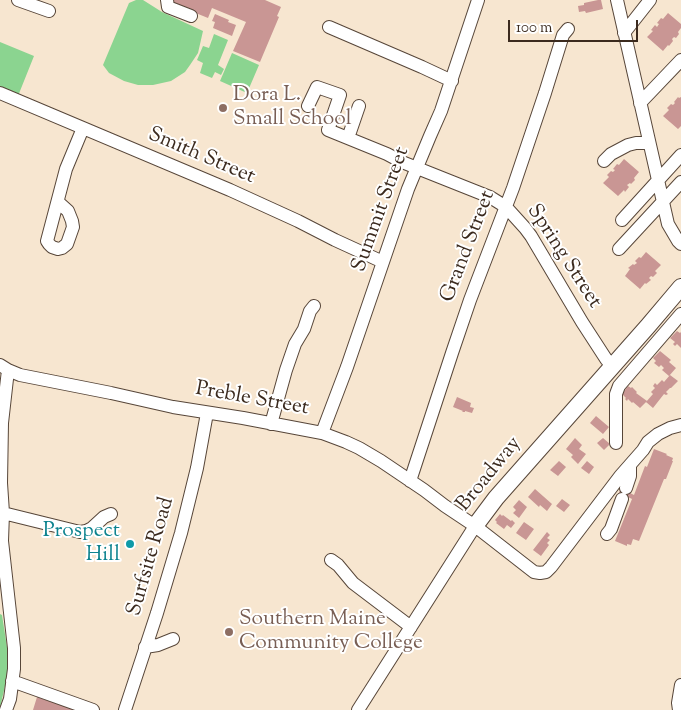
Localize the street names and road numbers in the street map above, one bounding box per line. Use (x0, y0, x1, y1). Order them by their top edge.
street label: Smith Street (144, 123, 258, 191)
street label: Summit Street (348, 144, 416, 276)
street label: Grand Street (436, 188, 502, 306)
street label: Spring Street (520, 200, 606, 314)
street label: Preble Street (193, 378, 311, 422)
street label: Broadway (452, 432, 528, 518)
street label: Surfsite Road (123, 495, 181, 619)

